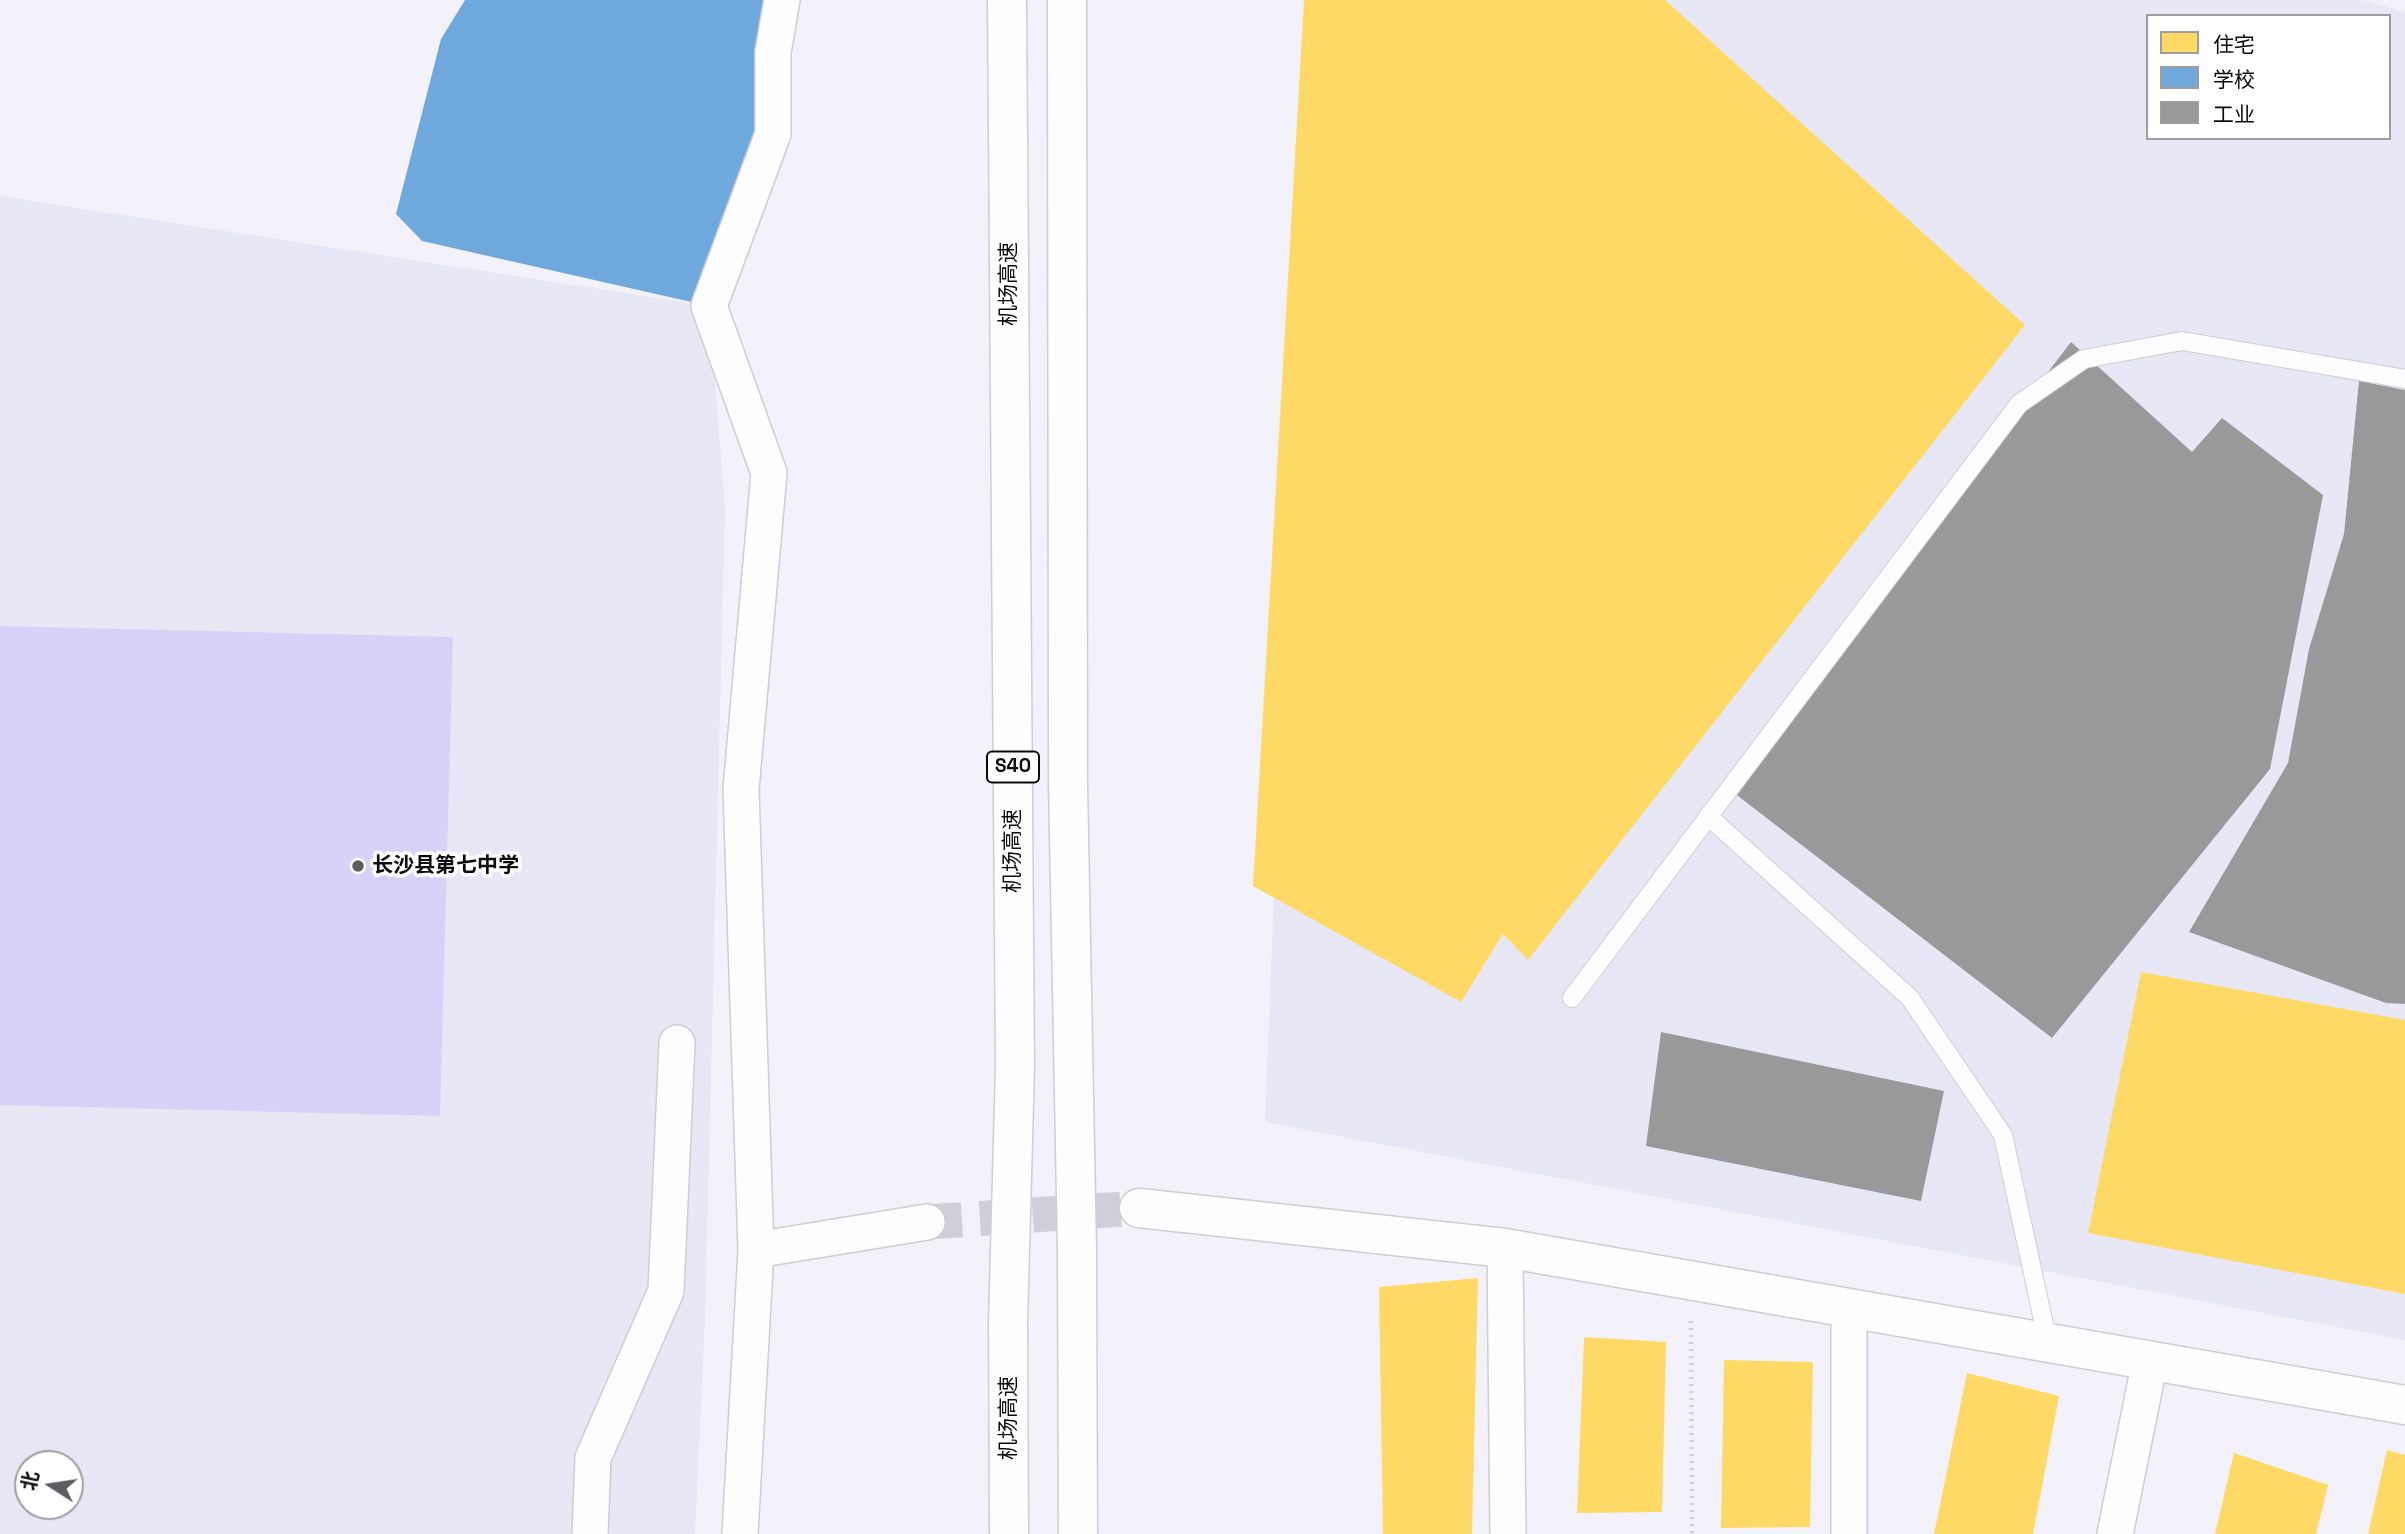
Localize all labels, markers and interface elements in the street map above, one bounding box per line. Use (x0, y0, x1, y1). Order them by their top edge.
legend (2146, 14, 2391, 140)
text: 住宅 (2213, 31, 2255, 58)
text: 学校 (2213, 66, 2255, 93)
text: 工业 (2213, 101, 2255, 128)
street label: 机场高速 (996, 242, 1022, 326)
road number: S40 (987, 752, 1039, 782)
street label: 机场高速 (1000, 809, 1026, 893)
place label: 长沙县第七中学 (372, 853, 519, 879)
marker: 长沙县第七中学 (350, 858, 366, 874)
street label: 机场高速 (996, 1376, 1022, 1460)
north arrow (14, 1450, 84, 1520)
text: 北 (16, 1469, 44, 1493)

